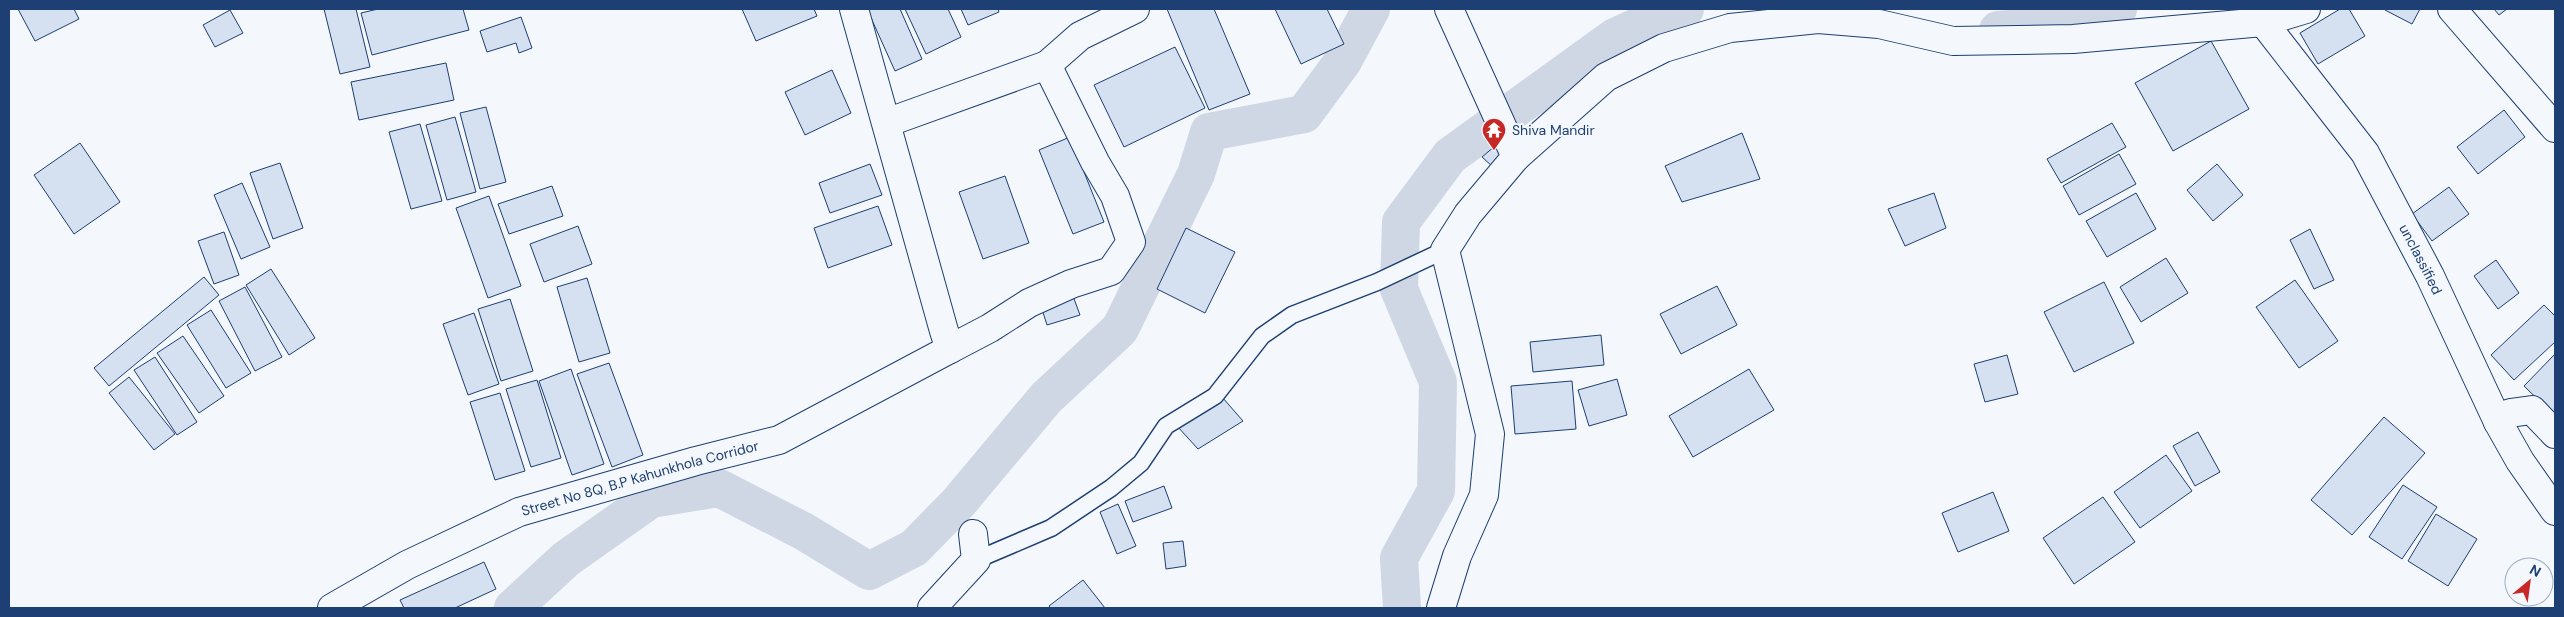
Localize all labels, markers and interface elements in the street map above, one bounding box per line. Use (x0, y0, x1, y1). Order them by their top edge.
temple icon: Shiva Mandir (1481, 117, 1507, 151)
place label: Shiva Mandir (1512, 121, 1595, 139)
street label: unclassified (2395, 221, 2446, 297)
street label: Street No 8Q, B.P Kahunkhola Corridor (519, 436, 761, 520)
north arrow (2504, 557, 2554, 607)
text: N (2526, 560, 2544, 581)

